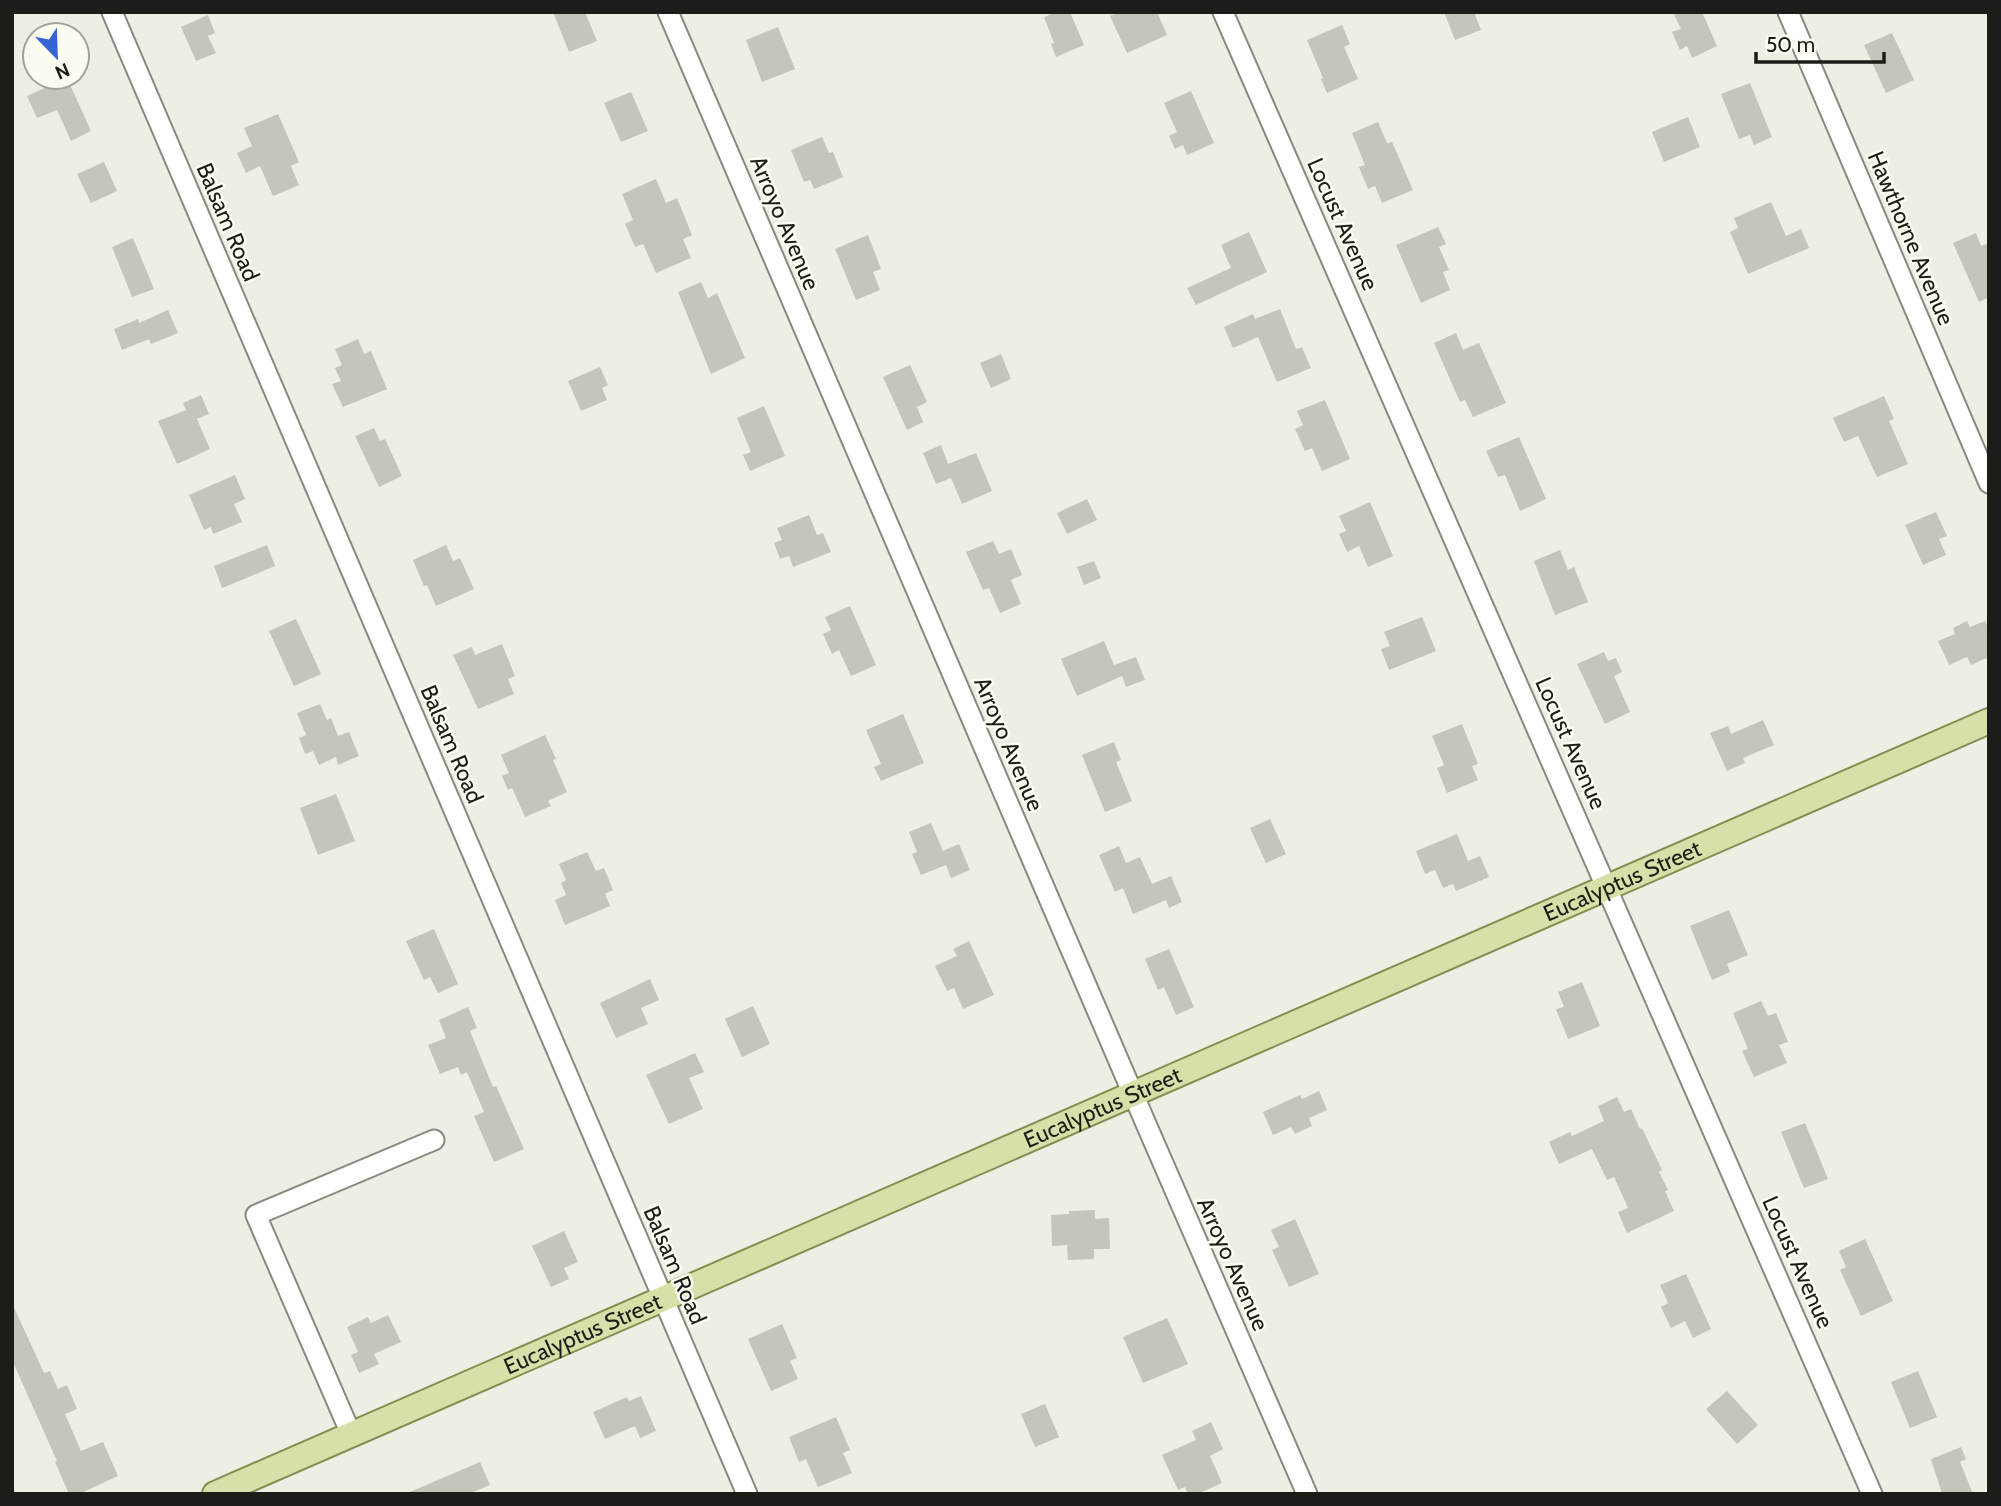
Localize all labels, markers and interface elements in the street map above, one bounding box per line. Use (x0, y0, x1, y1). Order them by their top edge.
north arrow (21, 21, 91, 91)
scale bar (1756, 21, 1884, 65)
text: 50 m (1766, 32, 1815, 57)
text: N (52, 58, 73, 84)
street label: Hawthorne Avenue (1862, 147, 1960, 329)
street label: Arroyo Avenue (744, 152, 826, 294)
street label: Locust Avenue (1301, 154, 1385, 295)
street label: Balsam Road (190, 159, 266, 285)
street label: Arroyo Avenue (968, 673, 1050, 815)
street label: Locust Avenue (1529, 673, 1613, 814)
street label: Balsam Road (414, 681, 490, 807)
street label: Eucalyptus Street (1539, 834, 1706, 927)
street label: Eucalyptus Street (1019, 1061, 1186, 1154)
street label: Locust Avenue (1756, 1192, 1840, 1333)
street label: Arroyo Avenue (1191, 1193, 1275, 1335)
street label: Balsam Road (637, 1202, 713, 1328)
street label: Eucalyptus Street (499, 1287, 666, 1380)

